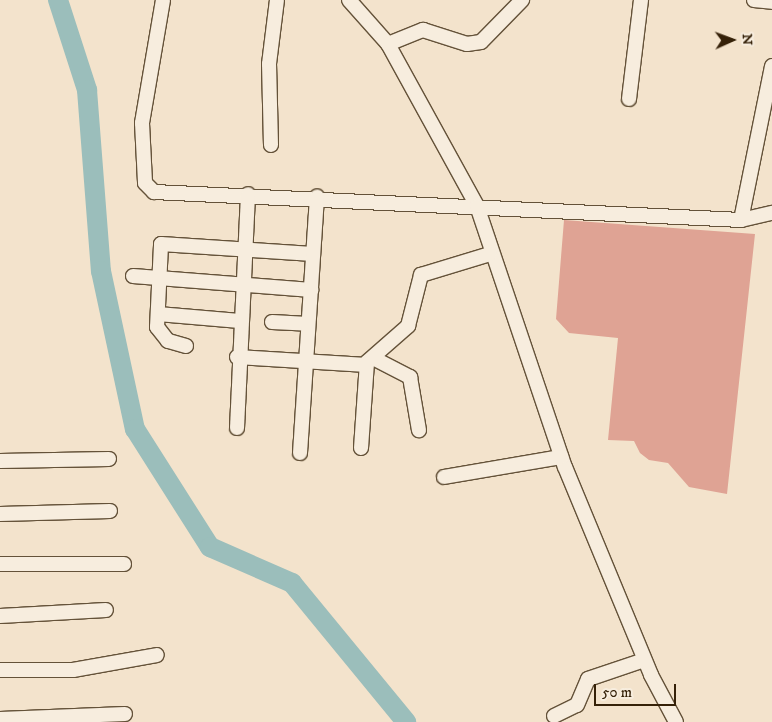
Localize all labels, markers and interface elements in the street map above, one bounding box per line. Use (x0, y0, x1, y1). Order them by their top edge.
north arrow (707, 15, 757, 65)
text: N (738, 33, 756, 46)
scale bar (597, 674, 680, 706)
text: 50 m (602, 683, 632, 702)

